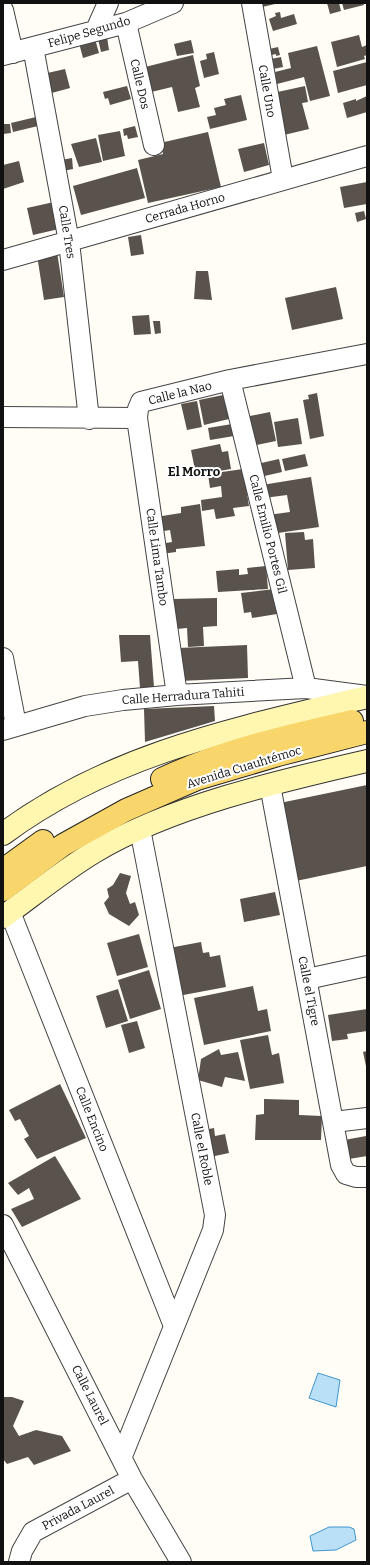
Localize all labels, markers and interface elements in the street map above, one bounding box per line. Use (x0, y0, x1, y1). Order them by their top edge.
street label: Felipe Segundo (46, 13, 132, 50)
street label: Calle Dos (127, 58, 153, 111)
street label: Calle Uno (255, 63, 279, 119)
street label: Cerrada Horno (143, 190, 227, 226)
street label: Calle Tres (56, 204, 78, 260)
street label: Calle la Nao (147, 378, 213, 408)
district label: El Morro (168, 464, 221, 479)
street label: Calle Emilio Portes Gil (246, 473, 290, 596)
street label: Calle Lima Tambo (143, 507, 171, 607)
street label: Calle Herradura Tahiti (121, 685, 245, 707)
street label: Avenida Cuauhtémoc (185, 743, 303, 791)
street label: Calle el Tigre (295, 955, 323, 1027)
street label: Calle Encino (73, 1084, 111, 1154)
street label: Calle el Roble (188, 1111, 216, 1187)
street label: Calle Laurel (69, 1363, 111, 1428)
street label: Privada Laurel (40, 1483, 117, 1533)

